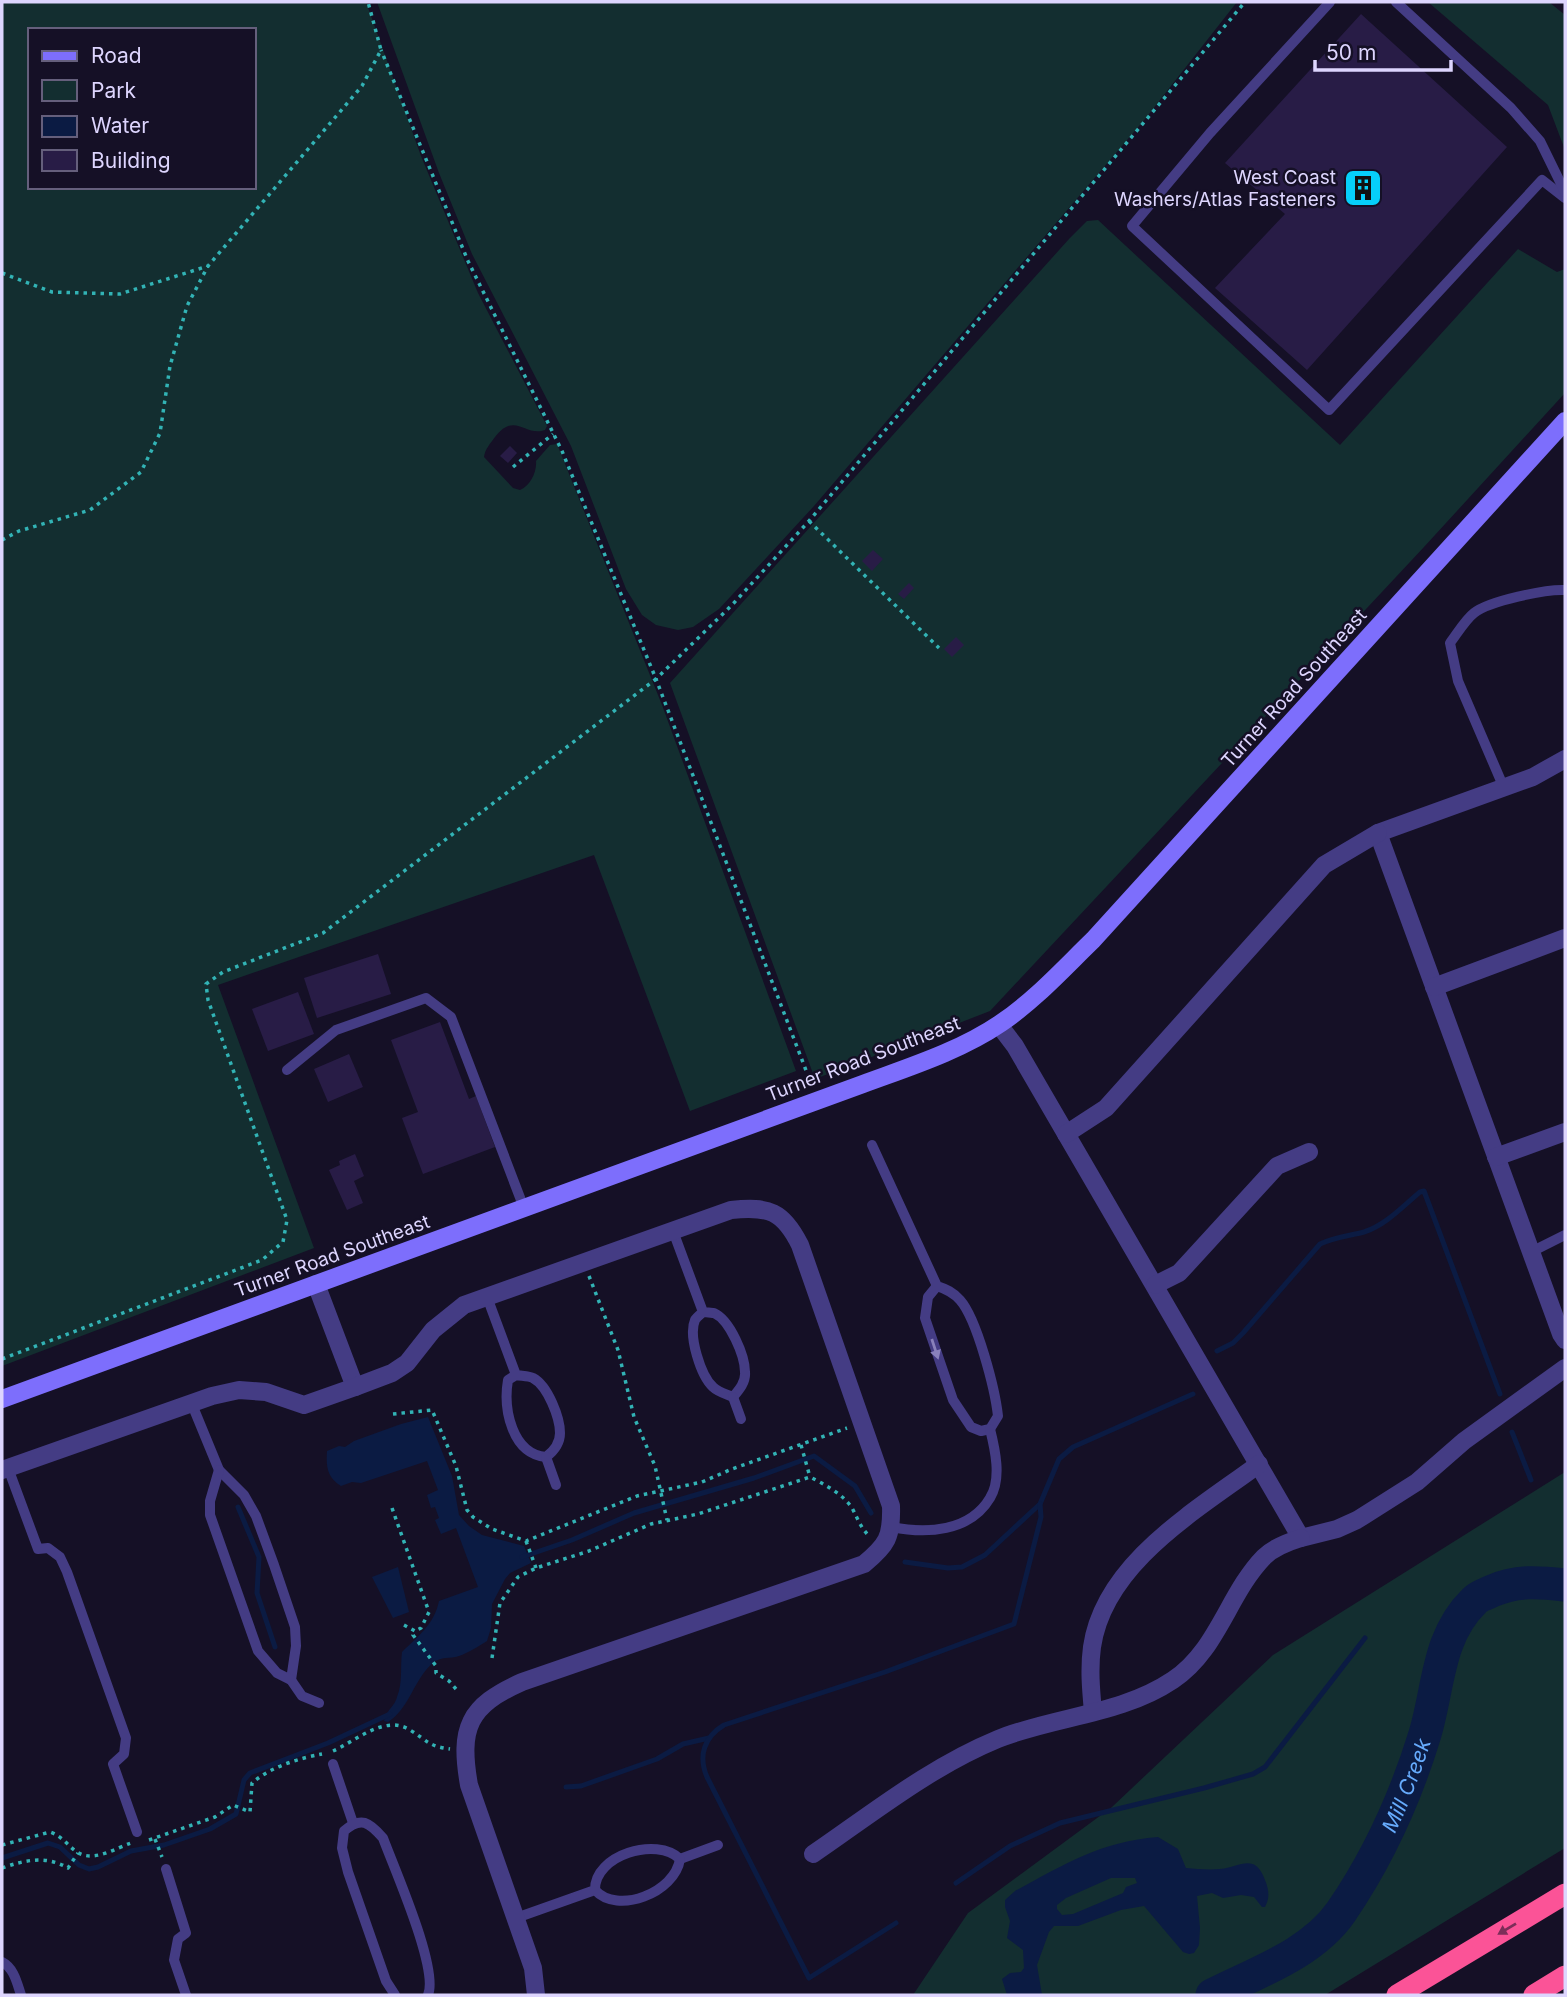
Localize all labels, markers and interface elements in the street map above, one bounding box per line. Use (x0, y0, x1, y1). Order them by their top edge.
legend (28, 28, 256, 189)
scale bar (1315, 28, 1452, 72)
text: 50 m (1326, 40, 1376, 65)
text: Road (91, 43, 142, 68)
text: Park (91, 78, 136, 103)
text: Water (91, 113, 149, 138)
text: Building (91, 148, 171, 173)
place label: West Coast Washers/Atlas Fasteners (1114, 166, 1336, 211)
building icon: West Coast Washers/Atlas Fasteners (1342, 167, 1384, 209)
street label: Turner Road Southeast (1217, 604, 1371, 772)
street label: Turner Road Southeast (763, 1011, 963, 1107)
street label: Turner Road Southeast (231, 1210, 433, 1302)
one-way arrow (930, 1339, 940, 1360)
water label: Mill Creek (1376, 1735, 1435, 1836)
one-way arrow (1497, 1923, 1516, 1935)

